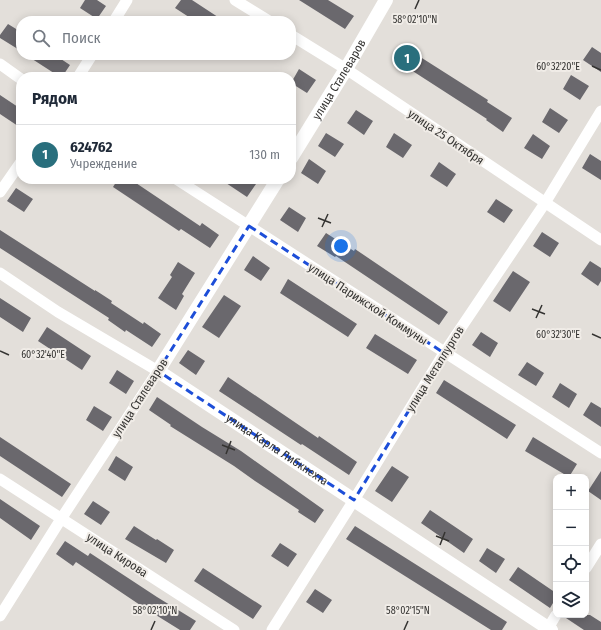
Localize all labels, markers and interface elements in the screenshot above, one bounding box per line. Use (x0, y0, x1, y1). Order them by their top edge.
text: 58°02'10"N (393, 14, 437, 26)
search box (16, 16, 296, 60)
icon: search (30, 27, 52, 49)
text: Поиск (62, 29, 100, 47)
street label: улица Сталеваров (309, 37, 369, 122)
pin: 1 (394, 43, 420, 73)
text: 60°32'20"E (536, 61, 580, 73)
text: Рядом (32, 88, 77, 109)
street label: улица 25 Октября (405, 106, 487, 168)
text: 624762 (70, 138, 113, 156)
text: 1 (42, 147, 48, 162)
text: 130 m (249, 147, 280, 162)
text: Учреждение (70, 156, 137, 171)
your location (331, 236, 351, 256)
street label: улица Парижской Коммуны (306, 260, 430, 348)
street label: улица Металлургов (403, 324, 467, 414)
text: 60°32'30"E (536, 329, 580, 341)
text: 60°32'40"E (21, 349, 65, 361)
street label: улица Сталеваров (109, 356, 171, 440)
street label: улица Карла Либкнехта (223, 411, 331, 488)
map controls (553, 474, 589, 618)
button: + (553, 474, 589, 510)
button: − (553, 510, 589, 546)
street label: улица Кирова (84, 530, 150, 580)
button: locate (553, 546, 589, 582)
button: layers (553, 582, 589, 618)
text: 58°02'10"N (133, 605, 177, 617)
text: 58°02'15"N (386, 605, 430, 617)

